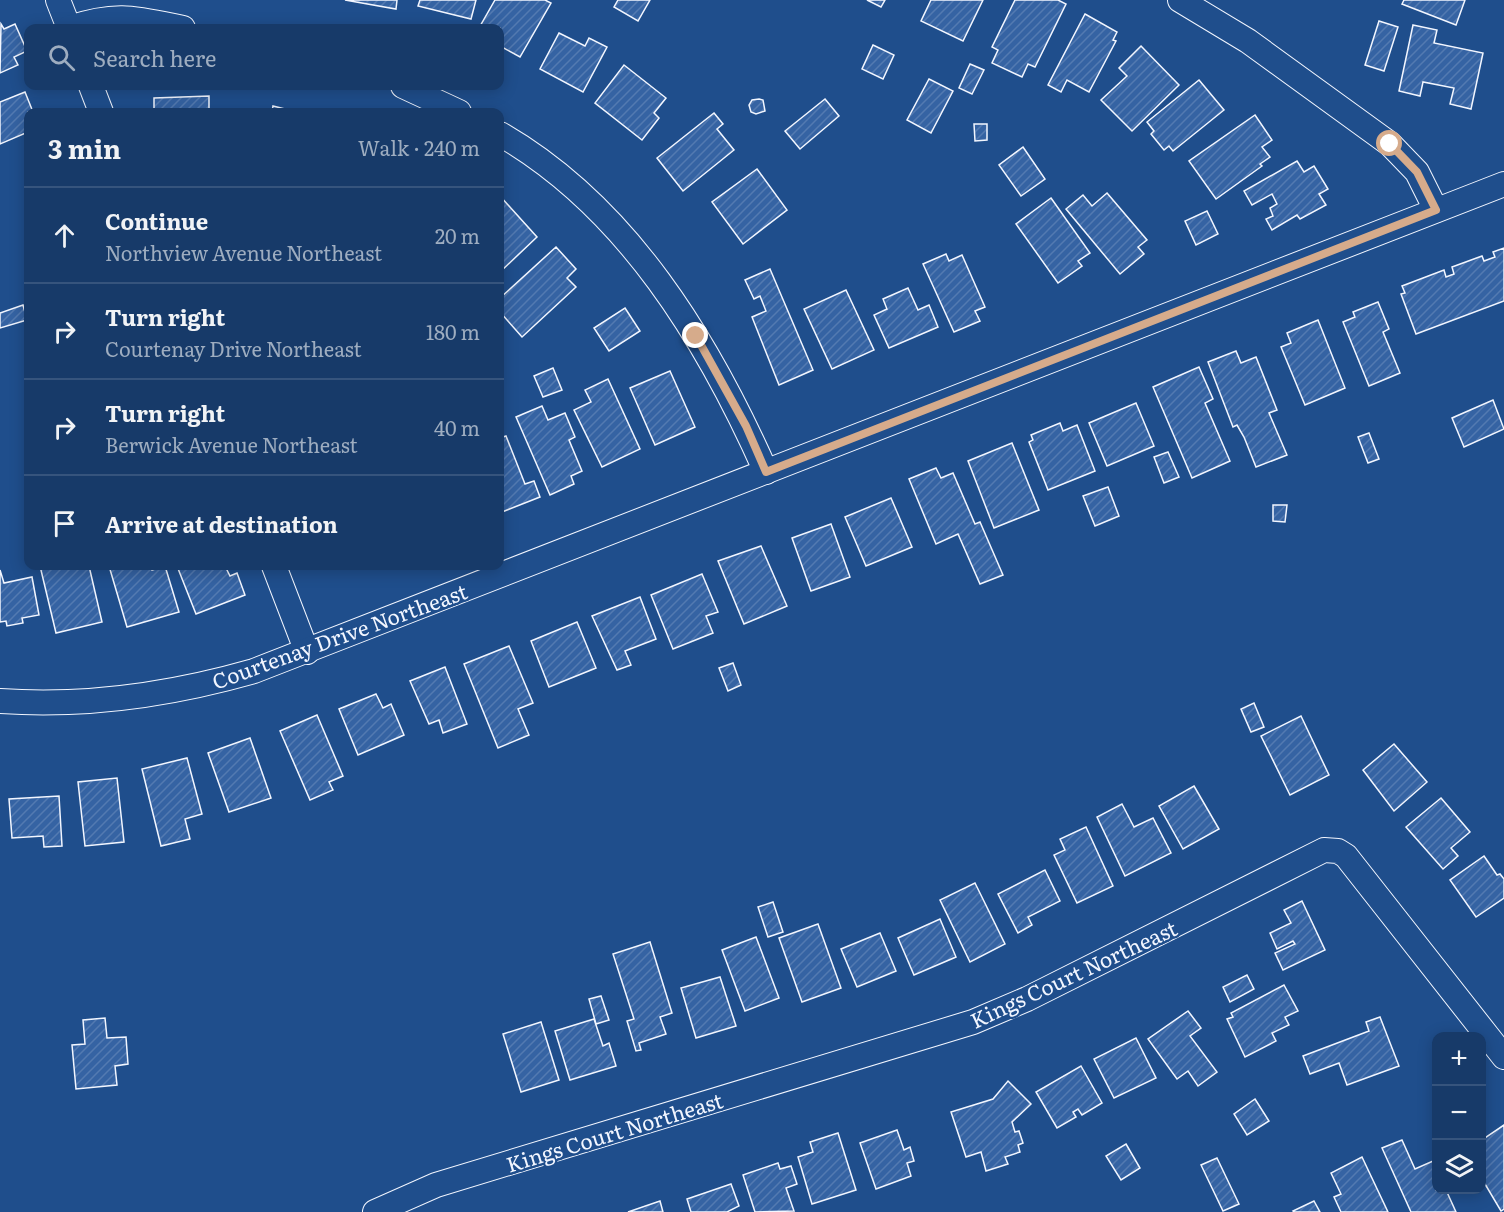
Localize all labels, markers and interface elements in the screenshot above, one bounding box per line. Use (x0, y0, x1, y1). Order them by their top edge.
search box (24, 24, 504, 90)
icon: search (45, 41, 78, 74)
text: Search here (93, 41, 216, 74)
text: 3 min (48, 128, 121, 167)
route start (1376, 130, 1402, 156)
text: Walk · 240 m (358, 132, 480, 162)
text: Continue (105, 204, 208, 237)
icon: ahead (48, 219, 81, 252)
text: 20 m (435, 220, 480, 250)
text: Northview Avenue Northeast (105, 237, 382, 267)
text: Turn right (105, 300, 225, 333)
icon: right (48, 315, 81, 348)
text: 180 m (426, 316, 480, 346)
route end (682, 322, 708, 348)
text: Courtenay Drive Northeast (105, 333, 362, 363)
text: Turn right (105, 396, 225, 429)
icon: right (48, 411, 81, 444)
text: 40 m (434, 412, 480, 442)
text: Berwick Avenue Northeast (105, 429, 358, 459)
icon: arrive (48, 507, 81, 540)
text: Arrive at destination (105, 507, 338, 540)
street label: Courtenay Drive Northeast (207, 574, 471, 696)
street label: Kings Court Northeast (964, 911, 1182, 1035)
map controls (1432, 1032, 1486, 1194)
button: + (1432, 1032, 1486, 1086)
street label: Kings Court Northeast (502, 1083, 727, 1179)
button: − (1432, 1086, 1486, 1140)
button: layers (1432, 1140, 1486, 1194)

